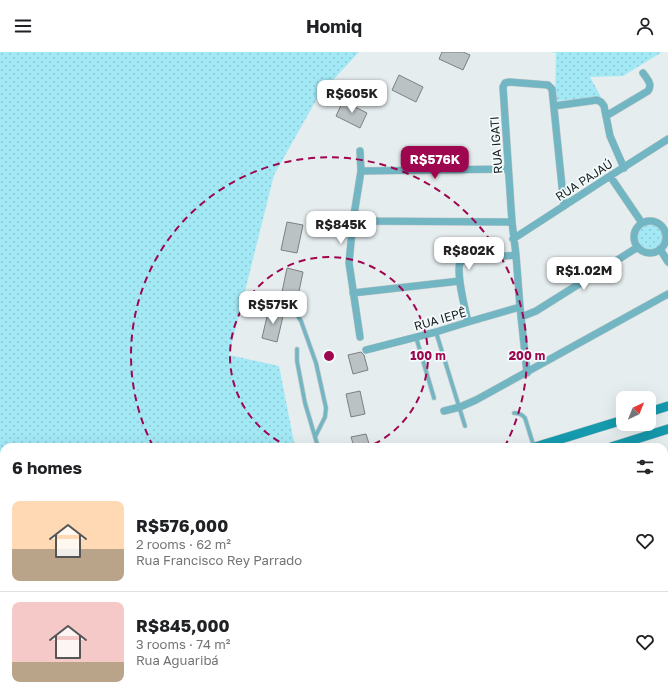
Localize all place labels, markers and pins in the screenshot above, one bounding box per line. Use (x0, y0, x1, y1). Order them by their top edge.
pin: R$605K (319, 80, 385, 114)
pin: R$576K (402, 146, 468, 180)
pin: R$845K (308, 211, 374, 245)
pin: R$802K (436, 237, 502, 271)
pin: R$1.02M (547, 257, 621, 291)
pin: R$575K (240, 291, 306, 325)
centre of rings (322, 349, 336, 363)

